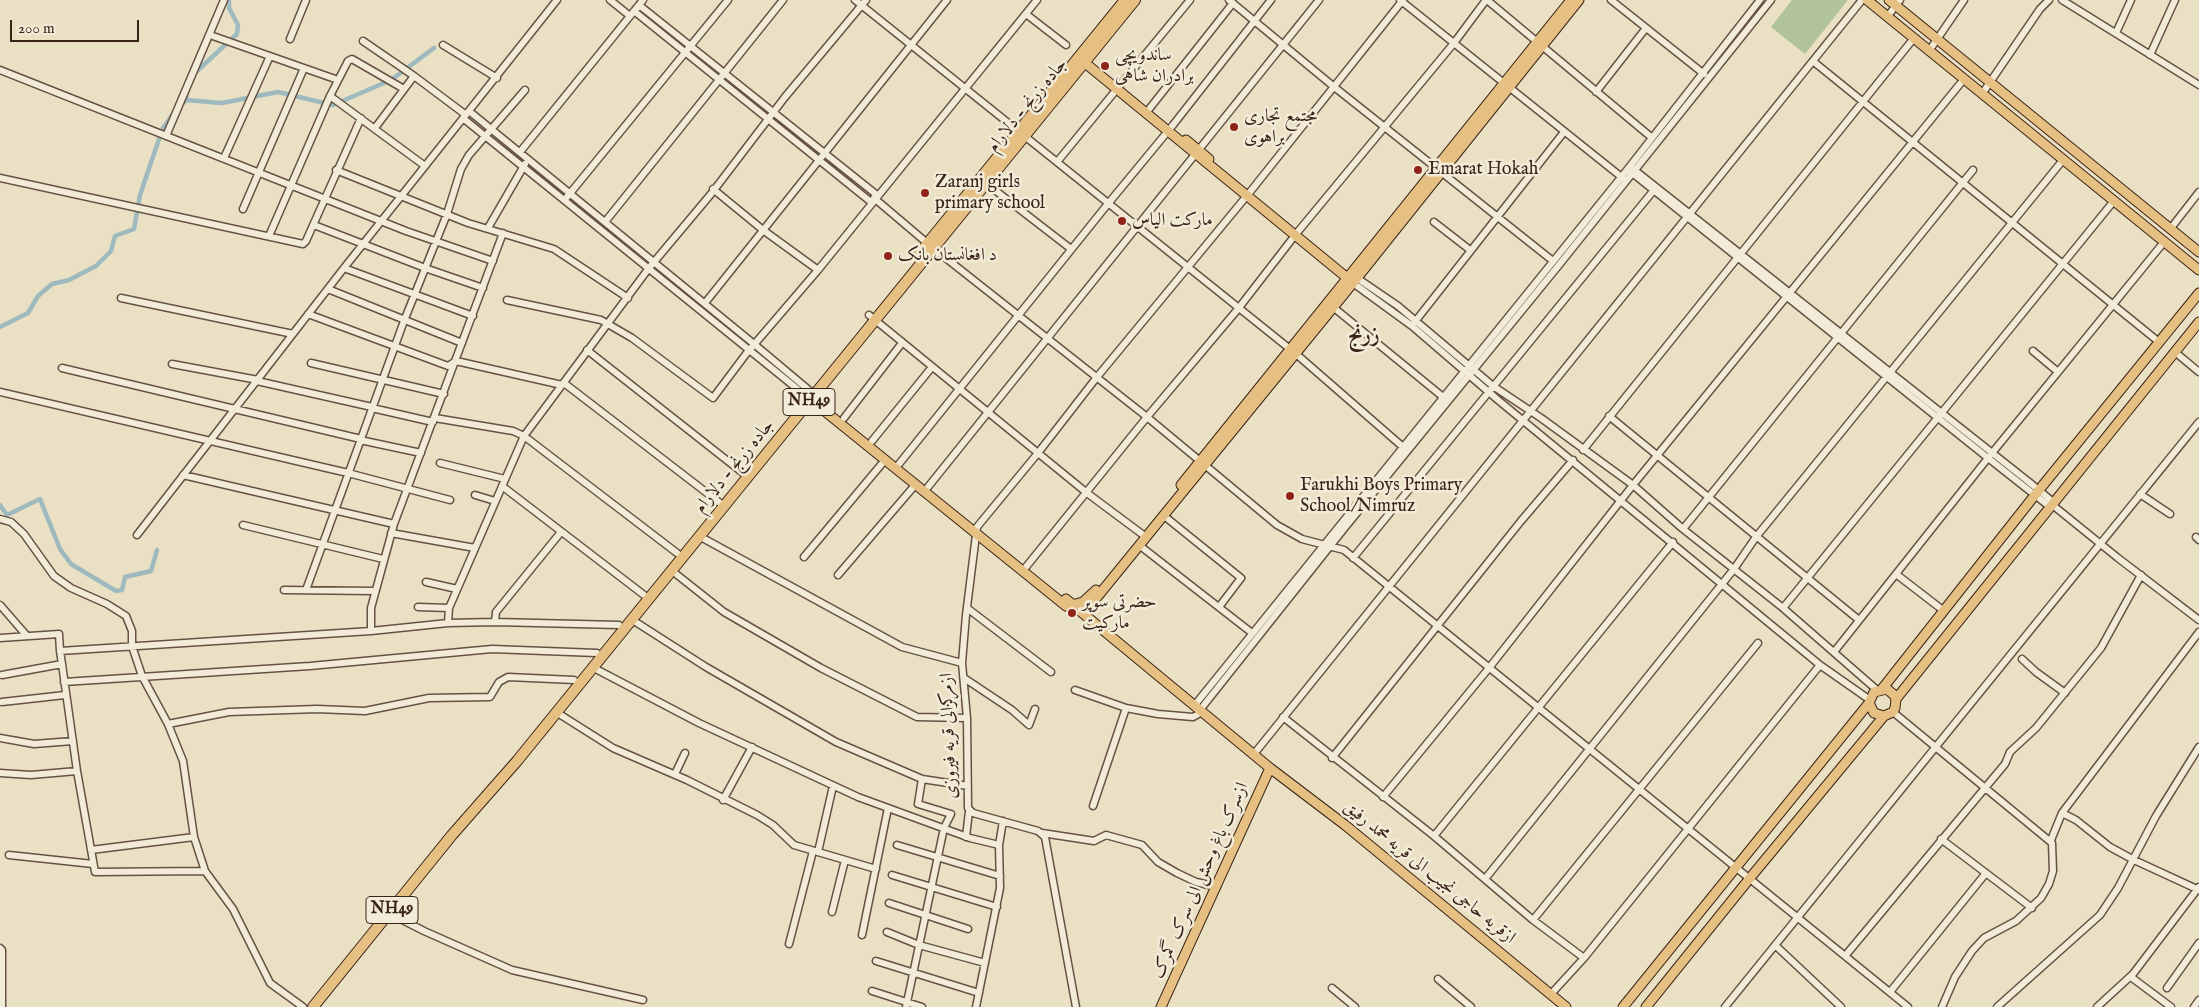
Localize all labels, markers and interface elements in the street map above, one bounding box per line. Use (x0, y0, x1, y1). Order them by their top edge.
scale bar (12, 10, 141, 42)
text: 200 m (18, 19, 55, 38)
place label: ساندویچی برادران شاهی (1115, 45, 1194, 88)
street label: جاده زرنج - دلارام (983, 55, 1073, 157)
marker: ساندویچی برادران شاهی (1099, 60, 1111, 72)
place label: مجتمع تجاری براهوی (1244, 106, 1317, 148)
marker: مجتمع تجاری براهوی (1228, 121, 1240, 133)
place label: Emarat Hokah (1428, 159, 1538, 181)
marker: Emarat Hokah (1412, 164, 1424, 176)
place label: Zaranj girls primary school (935, 172, 1045, 214)
marker: Zaranj girls primary school (919, 187, 931, 199)
place label: مارکت الیاس (1132, 210, 1213, 232)
marker: مارکت الیاس (1116, 215, 1128, 227)
place label: د افغانستان بانک (898, 245, 997, 267)
marker: د افغانستان بانک (882, 250, 894, 262)
district label: زرنج (1348, 323, 1380, 349)
road number: NH49 (783, 388, 835, 416)
street label: جاده زرنج - دلارام (690, 416, 780, 518)
place label: Farukhi Boys Primary School/Nimruz (1300, 475, 1462, 518)
marker: Farukhi Boys Primary School/Nimruz (1284, 490, 1296, 502)
place label: حضرتی سوپر مارکیت (1082, 592, 1157, 634)
marker: حضرتی سوپر مارکیت (1066, 607, 1078, 619)
street label: ازمرکزالی قریه فیروزی (937, 673, 963, 799)
street label: ازسرک باغ وحش الی سرک گمرک (1148, 780, 1254, 982)
street label: ازقریه حاجی نجیب الی قریه محمد رفیق (1339, 797, 1519, 949)
road number: NH49 (366, 896, 418, 924)

